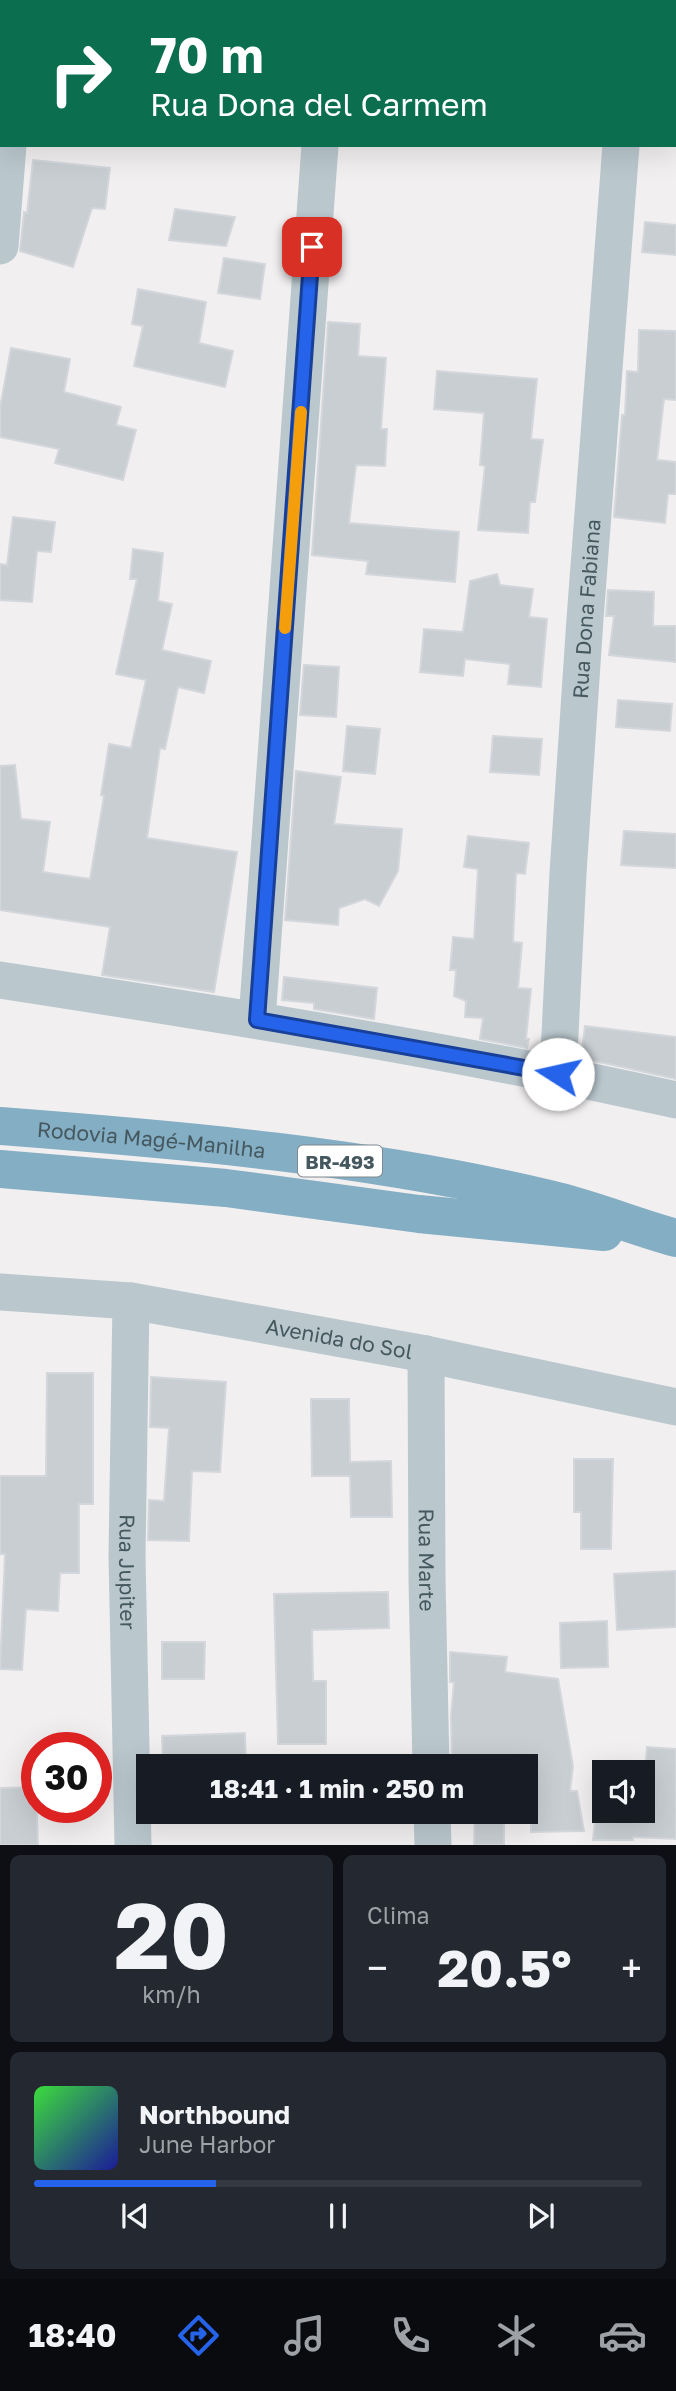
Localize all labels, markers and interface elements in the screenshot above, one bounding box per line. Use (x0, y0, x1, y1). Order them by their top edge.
text: 70 m (150, 25, 264, 84)
icon: right (35, 28, 126, 119)
text: Rua Dona del Carmem (150, 85, 488, 123)
pin (282, 217, 342, 277)
icon: arrive (293, 228, 331, 266)
street label: Rua Dona Fabiana (567, 518, 606, 700)
position arrow (521, 1037, 595, 1111)
street label: Rodovia Magé-Manilha (36, 1116, 267, 1163)
road number: BR-493 (298, 1146, 382, 1176)
street label: Avenida do Sol (264, 1313, 415, 1364)
street label: Rua Marte (414, 1509, 441, 1612)
street label: Rua Jupiter (114, 1514, 142, 1630)
speed limit sign: 30 (21, 1732, 112, 1823)
map controls (592, 1760, 655, 1823)
button: sound (592, 1760, 655, 1823)
text: 18:41 · 1 min · 250 m (210, 1773, 464, 1804)
text: 20 (114, 1880, 229, 1989)
text: Clima (367, 1901, 430, 1929)
text: 20.5° (437, 1936, 572, 1998)
text: − (367, 1945, 388, 1990)
text: + (621, 1945, 642, 1990)
text: km/h (142, 1980, 201, 2008)
text: Northbound (139, 2099, 290, 2130)
text: June Harbor (139, 2130, 275, 2158)
icon: previous (116, 2197, 154, 2235)
icon: pause (319, 2197, 357, 2235)
icon: next (522, 2197, 560, 2235)
icon: directions (174, 2311, 223, 2360)
icon: music (280, 2311, 329, 2360)
icon: phone (386, 2311, 435, 2360)
icon: climate (492, 2311, 541, 2360)
icon: car (598, 2311, 647, 2360)
text: 18:40 (29, 2316, 117, 2354)

